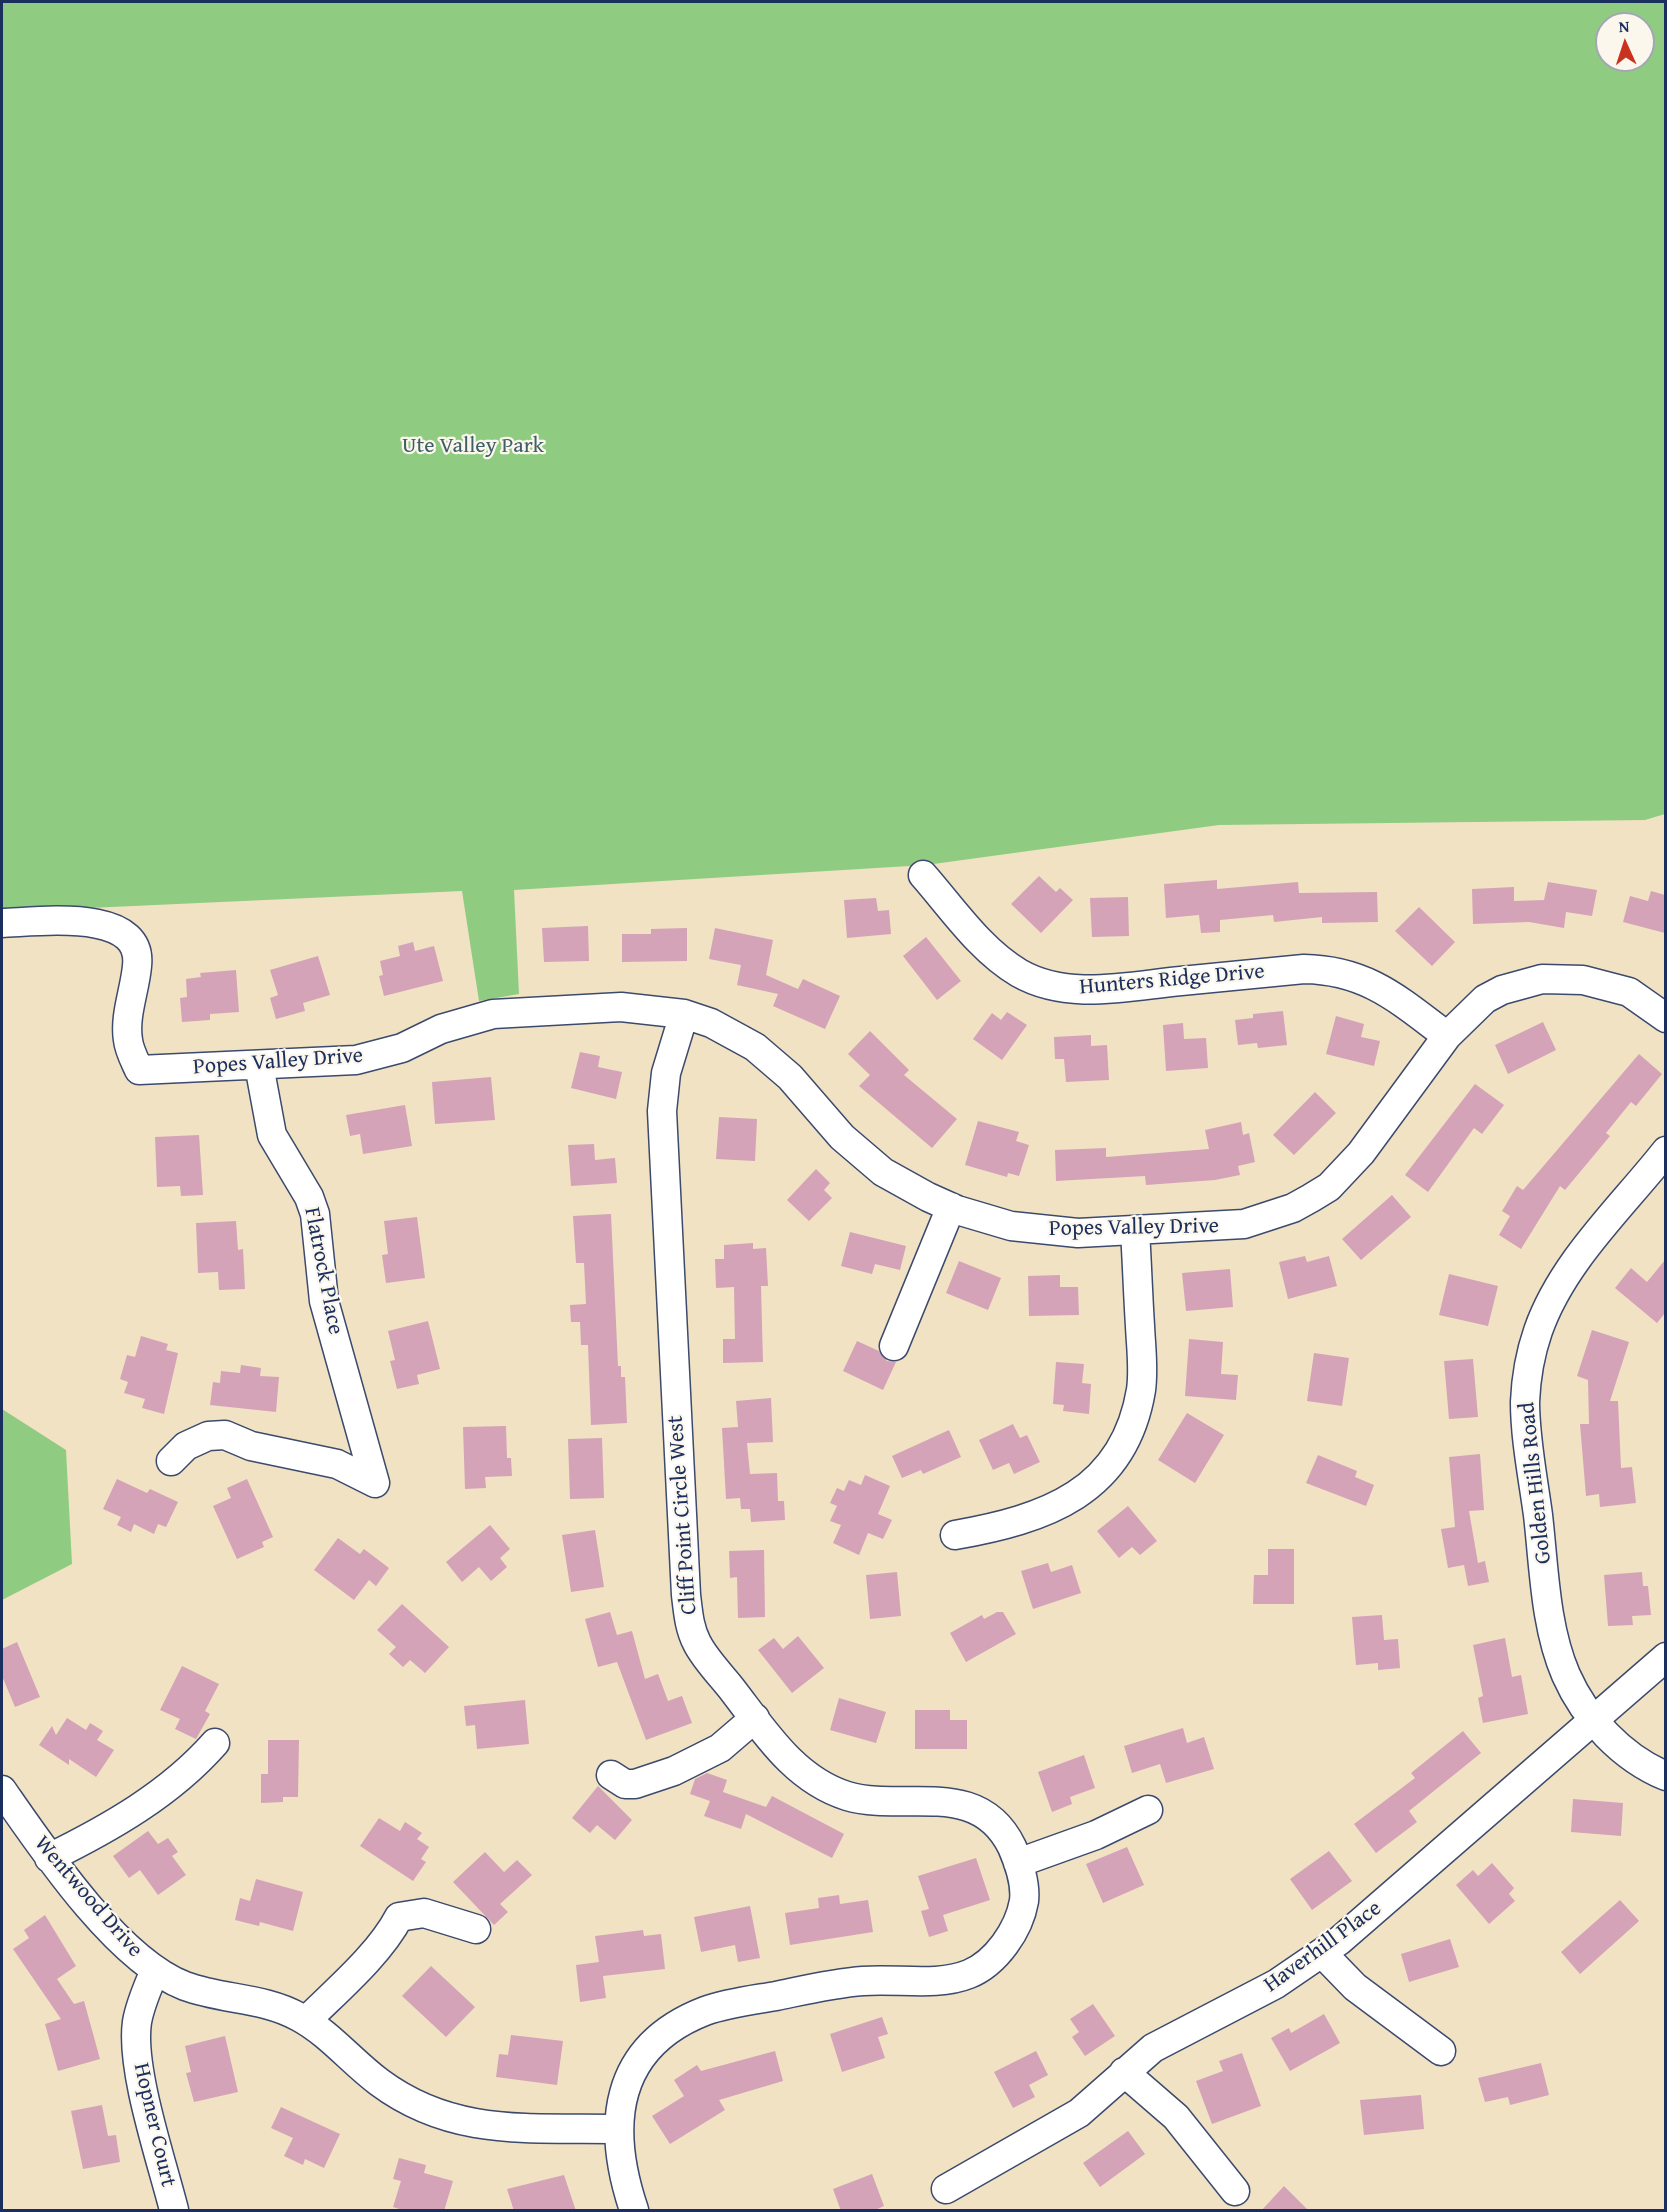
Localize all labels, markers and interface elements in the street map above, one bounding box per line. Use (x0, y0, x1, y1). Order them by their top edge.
north arrow (1595, 12, 1655, 72)
text: N (1618, 14, 1630, 38)
park label: Ute Valley Park (402, 433, 544, 459)
street label: Hunters Ridge Drive (1078, 959, 1266, 1001)
street label: Popes Valley Drive (192, 1043, 364, 1081)
street label: Flatrock Place (298, 1205, 348, 1337)
street label: Popes Valley Drive (1049, 1213, 1219, 1243)
street label: Golden Hills Road (1514, 1401, 1558, 1565)
street label: Cliff Point Circle West (663, 1414, 703, 1616)
street label: Wentwood Drive (28, 1831, 148, 1963)
street label: Haverhill Place (1259, 1896, 1387, 1998)
street label: Hopner Court (127, 2061, 181, 2189)

